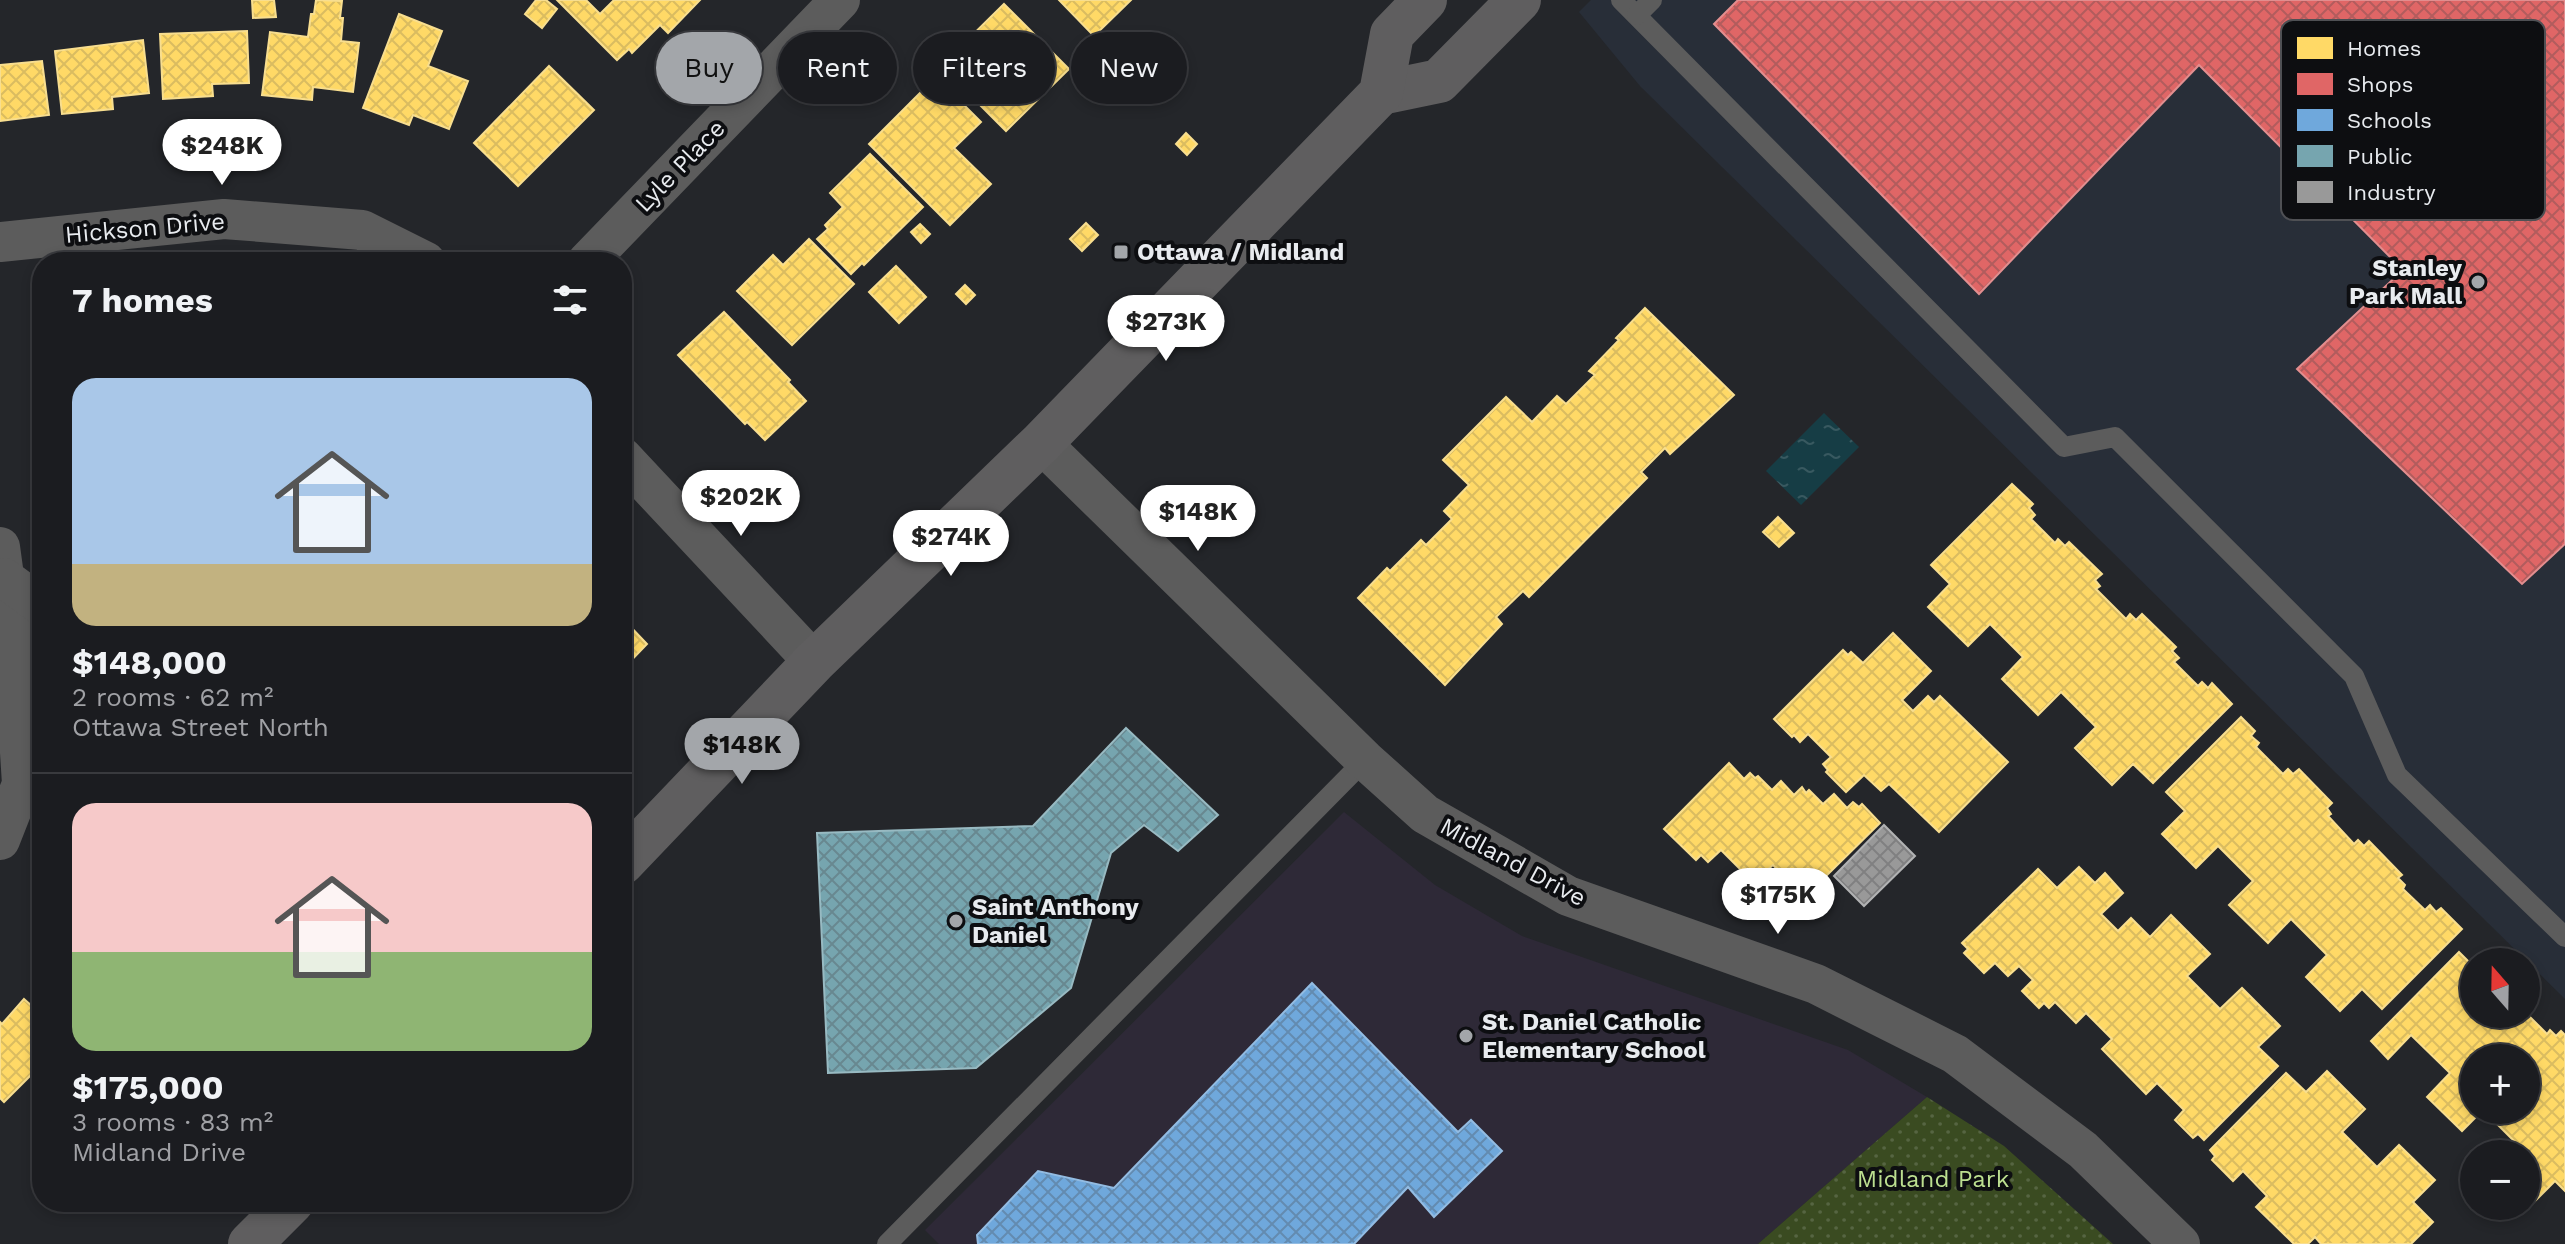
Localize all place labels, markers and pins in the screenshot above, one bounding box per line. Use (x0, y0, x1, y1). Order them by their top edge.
pin: $248K (166, 119, 278, 187)
place label: Ottawa / Midland (1137, 238, 1344, 266)
marker: Ottawa / Midland (1112, 243, 1130, 261)
place label: Stanley Park Mall (2349, 254, 2462, 310)
marker: Stanley Park Mall (2469, 273, 2487, 291)
pin: $273K (1110, 295, 1222, 363)
pin: $202K (685, 470, 797, 538)
pin: $148K (1142, 485, 1254, 553)
pin: $274K (895, 510, 1007, 578)
pin: $148K (686, 718, 798, 786)
pin: $175K (1722, 868, 1834, 936)
place label: Saint Anthony Daniel (972, 893, 1139, 949)
marker: Saint Anthony Daniel (947, 912, 965, 930)
place label: St. Daniel Catholic Elementary School (1482, 1008, 1706, 1064)
marker: St. Daniel Catholic Elementary School (1457, 1027, 1475, 1045)

